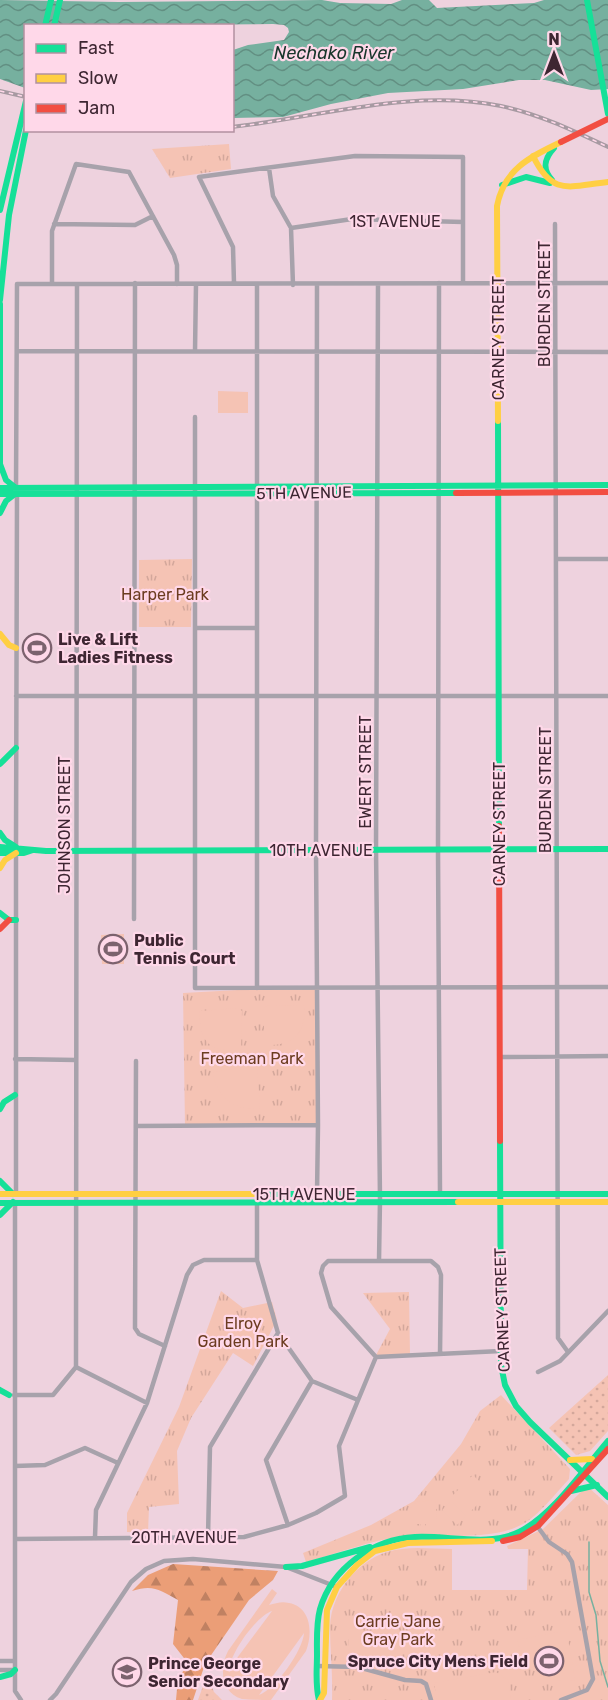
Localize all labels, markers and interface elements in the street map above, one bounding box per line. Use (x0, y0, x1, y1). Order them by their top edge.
legend (24, 24, 234, 132)
north arrow (524, 24, 584, 84)
text: N (548, 30, 560, 49)
text: Fast (78, 37, 114, 59)
water label: Nechako River (274, 42, 395, 64)
text: Slow (78, 67, 118, 89)
text: Jam (78, 97, 115, 119)
street label: 1ST AVENUE (349, 212, 441, 231)
street label: BURDEN STREET (535, 241, 554, 367)
street label: CARNEY STREET (489, 276, 508, 400)
street label: 5TH AVENUE (256, 483, 352, 503)
park label: Harper Park (121, 585, 210, 604)
place label: Live & Lift Ladies Fitness (58, 630, 173, 667)
sports icon: Live & Lift Ladies Fitness (21, 632, 53, 664)
street label: EWERT STREET (356, 715, 375, 829)
street label: BURDEN STREET (536, 727, 555, 853)
street label: JOHNSON STREET (55, 756, 74, 894)
street label: CARNEY STREET (490, 762, 509, 886)
street label: 10TH AVENUE (269, 841, 373, 860)
place label: Public Tennis Court (134, 931, 236, 968)
sports icon: Public Tennis Court (97, 933, 129, 965)
park label: Freeman Park (201, 1049, 304, 1068)
street label: 15TH AVENUE (253, 1185, 355, 1204)
street label: CARNEY STREET (490, 1247, 514, 1373)
park label: Elroy Garden Park (197, 1314, 289, 1351)
street label: 20TH AVENUE (131, 1528, 237, 1547)
park label: Carrie Jane Gray Park (355, 1612, 441, 1649)
sports icon: Spruce City Mens Field (533, 1645, 565, 1677)
place label: Spruce City Mens Field (348, 1652, 528, 1671)
place label: Prince George Senior Secondary (148, 1654, 290, 1691)
school or university icon: Prince George Senior Secondary (111, 1656, 143, 1688)

